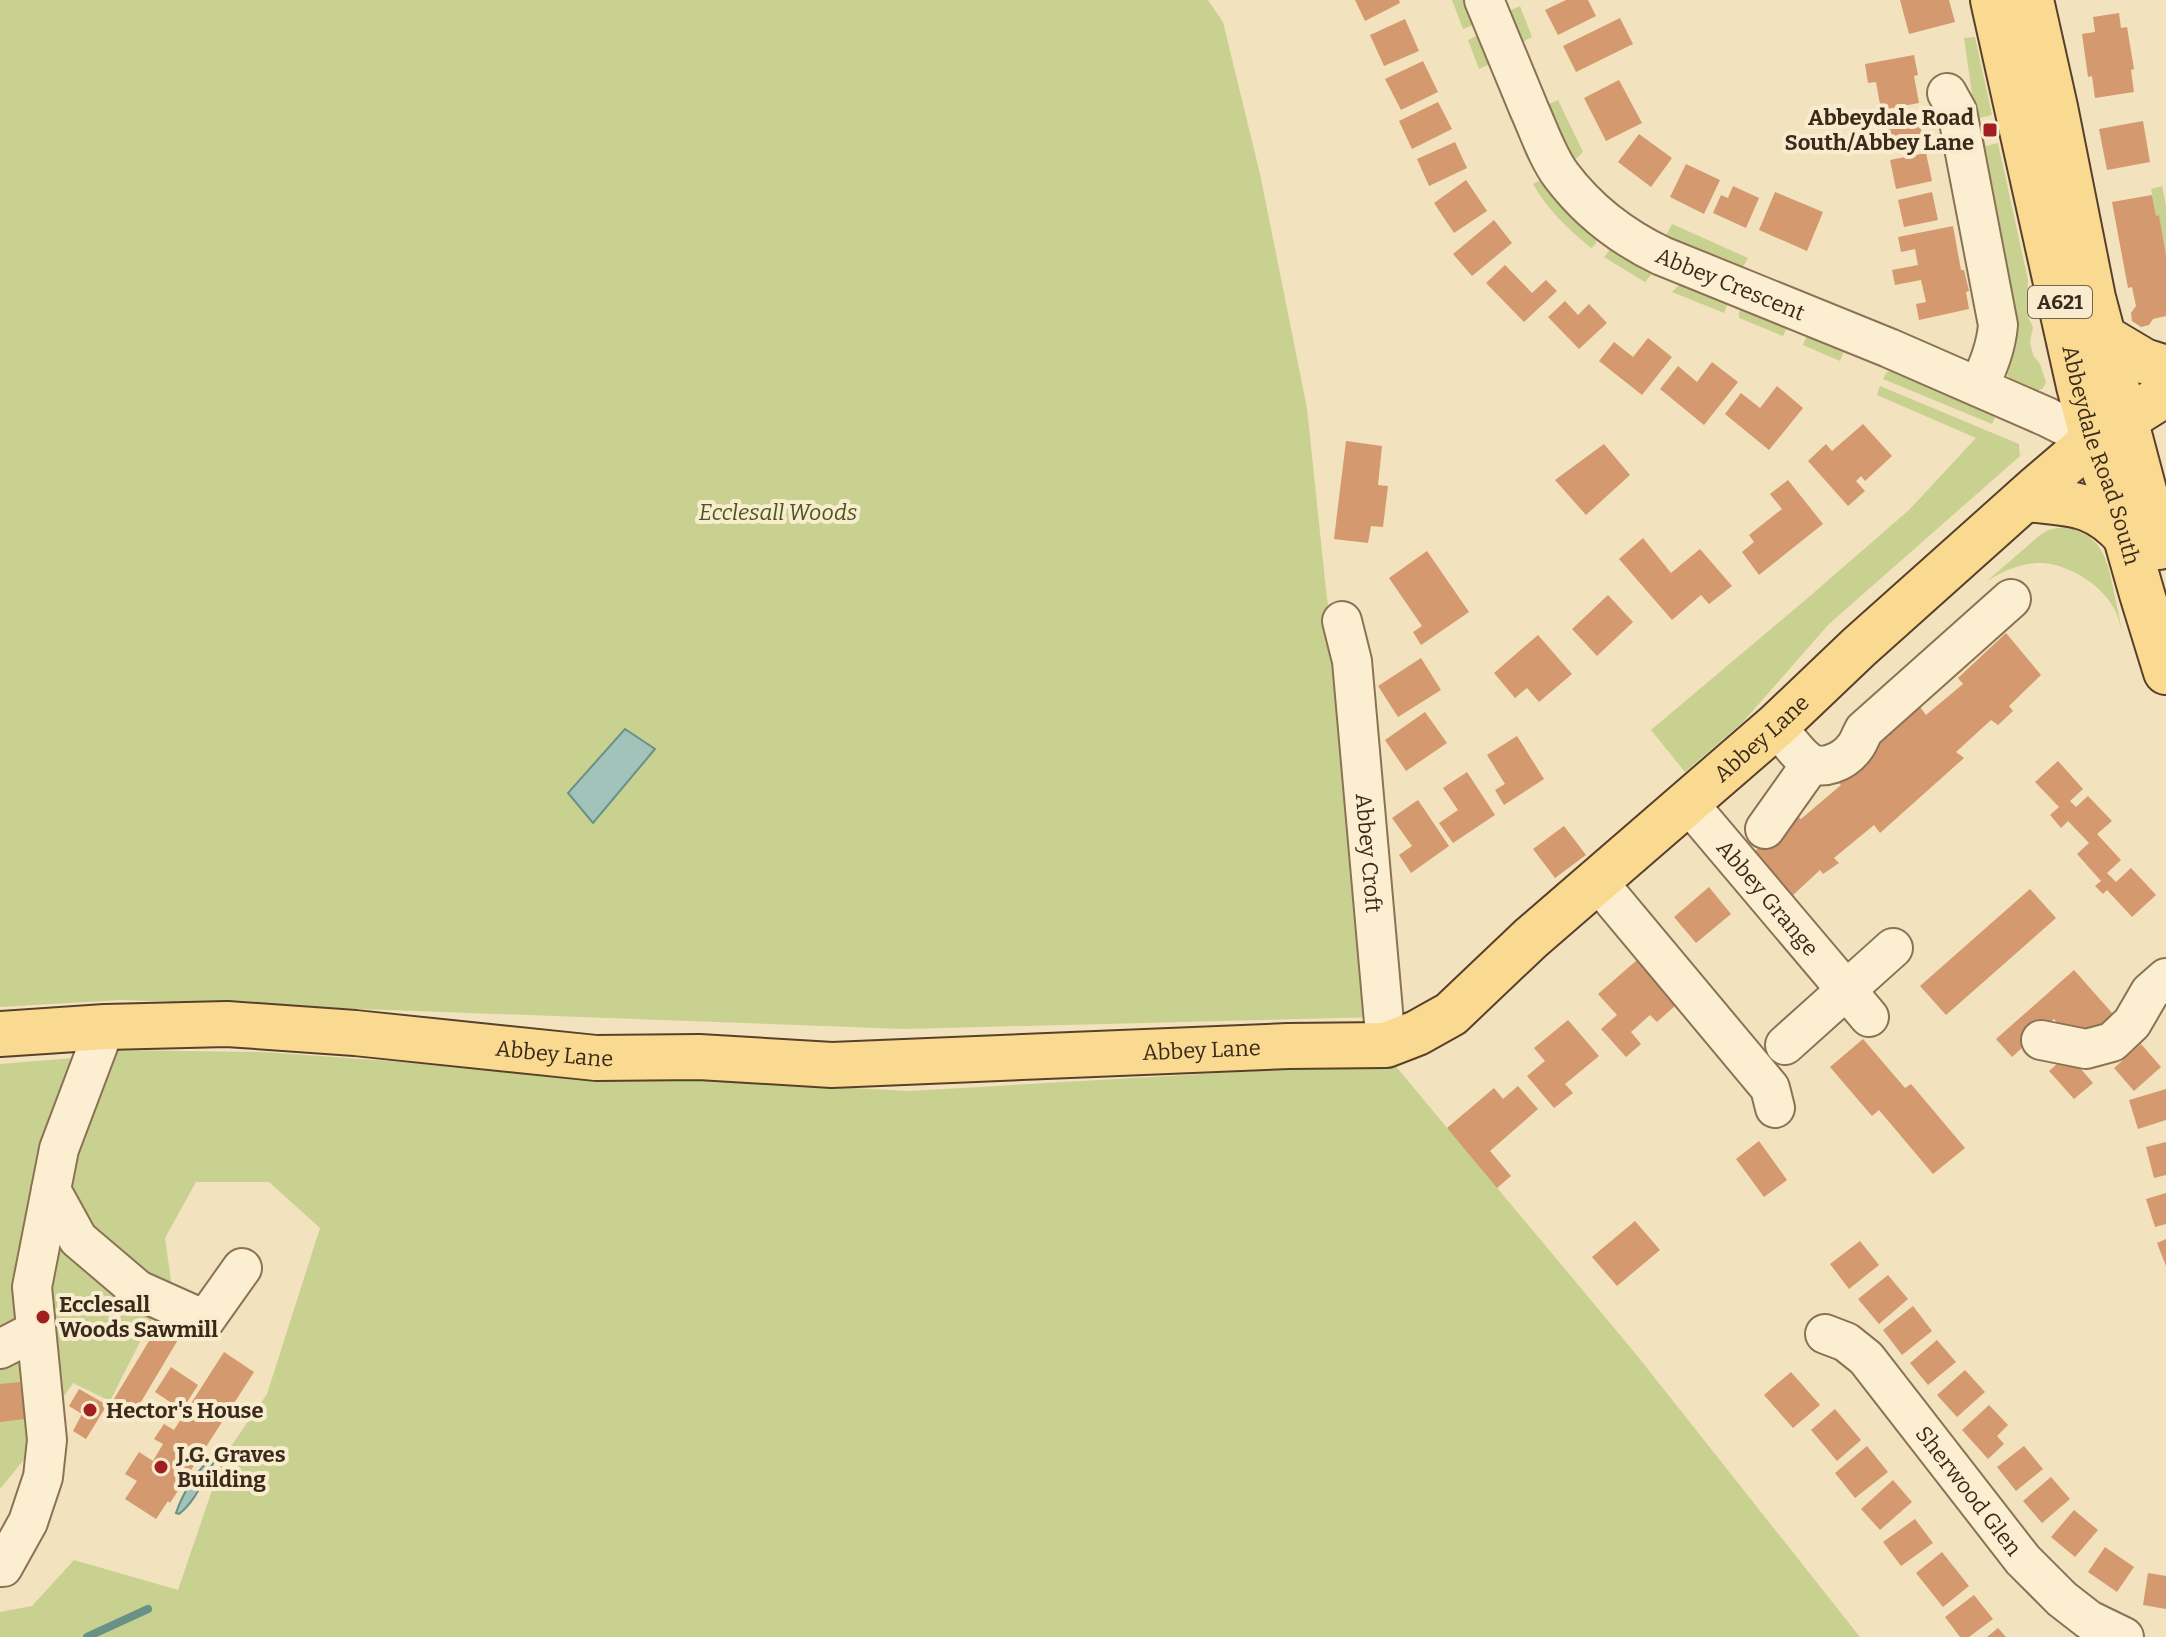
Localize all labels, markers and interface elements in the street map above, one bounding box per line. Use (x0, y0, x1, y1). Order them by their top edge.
place label: Abbeydale Road South/Abbey Lane (1785, 104, 1974, 156)
marker: Abbeydale Road South/Abbey Lane (1981, 121, 1999, 139)
street label: Abbey Crescent (1652, 241, 1809, 326)
road number: A621 (2028, 286, 2092, 318)
street label: Abbeydale Road South (2057, 343, 2147, 568)
park label: Ecclesall Woods (699, 499, 857, 526)
street label: Abbey Lane (1708, 689, 1814, 787)
street label: Abbey Croft (1350, 792, 1388, 914)
street label: Abbey Grange (1711, 834, 1825, 961)
street label: Abbey Lane (494, 1034, 613, 1072)
street label: Abbey Lane (1142, 1034, 1261, 1066)
place label: Ecclesall Woods Sawmill (59, 1291, 218, 1343)
marker: Ecclesall Woods Sawmill (34, 1308, 52, 1326)
place label: Hector's House (106, 1397, 264, 1424)
marker: Hector's House (81, 1401, 99, 1419)
street label: Sherwood Glen (1910, 1420, 2028, 1561)
place label: J.G. Graves Building (176, 1441, 286, 1493)
marker: J.G. Graves Building (152, 1458, 170, 1476)

